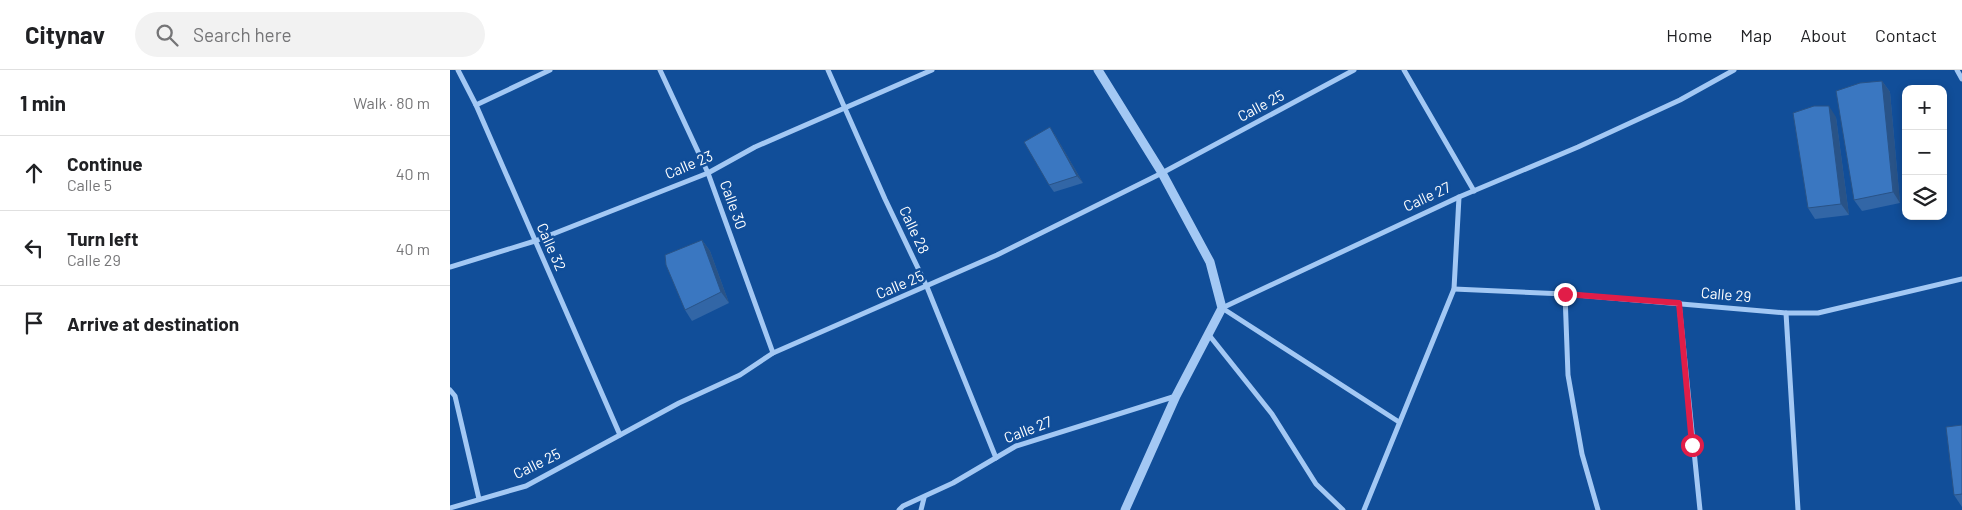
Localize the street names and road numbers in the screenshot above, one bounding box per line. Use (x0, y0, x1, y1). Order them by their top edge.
street label: Calle 25 (1234, 85, 1287, 125)
street label: Calle 23 (662, 146, 715, 182)
street label: Calle 27 (1400, 177, 1453, 215)
street label: Calle 30 (717, 178, 751, 232)
street label: Calle 28 (896, 203, 934, 256)
street label: Calle 32 (533, 220, 570, 273)
street label: Calle 25 (873, 266, 926, 302)
street label: Calle 29 (1700, 283, 1752, 305)
street label: Calle 27 (1001, 412, 1054, 446)
street label: Calle 25 (510, 444, 563, 482)

